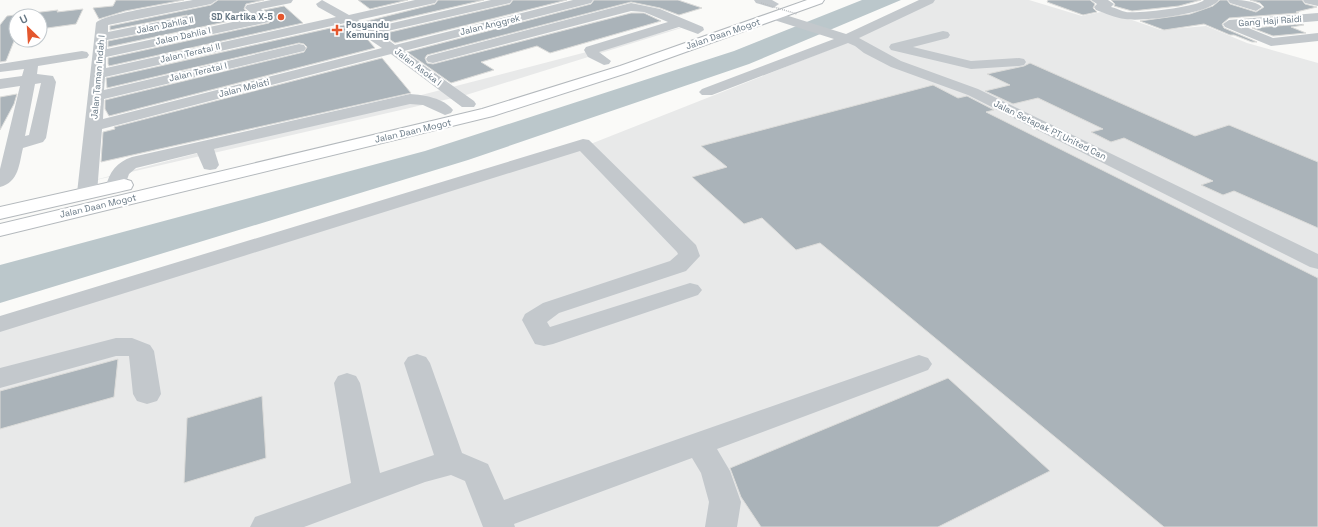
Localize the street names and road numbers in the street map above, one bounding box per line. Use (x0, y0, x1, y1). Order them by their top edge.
street label: Jalan Anggrek (459, 12, 521, 38)
street label: Gang Haji Raidi (1238, 13, 1302, 29)
street label: Jalan Dahlia II (135, 14, 195, 36)
street label: Jalan Daan Mogot (684, 16, 762, 52)
street label: Jalan Dahlia I (154, 25, 212, 47)
street label: Jalan Taman Indah I (88, 34, 108, 120)
street label: Jalan Teratai II (159, 40, 221, 66)
street label: Jalan Asoka I (392, 45, 444, 89)
street label: Jalan Teratai I (168, 60, 228, 84)
street label: Jalan Melati (217, 76, 271, 100)
street label: Jalan Setapak PT United Can (992, 97, 1108, 163)
street label: Jalan Daan Mogot (373, 116, 453, 146)
street label: Jalan Daan Mogot (58, 191, 138, 221)

